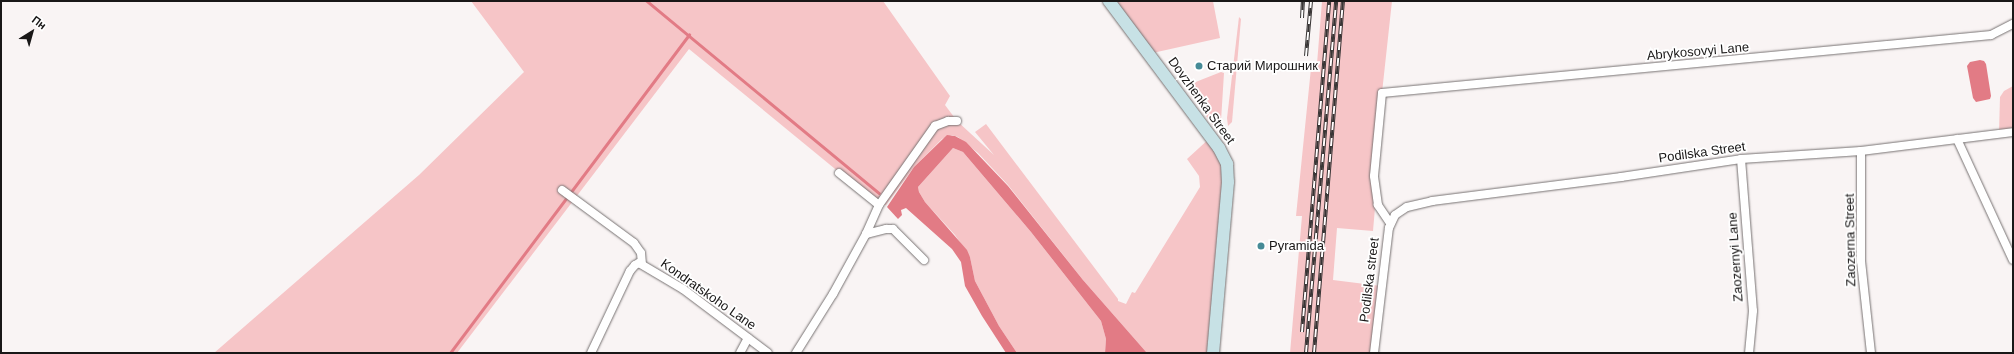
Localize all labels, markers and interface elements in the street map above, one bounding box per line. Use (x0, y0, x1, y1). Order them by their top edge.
north arrow (12, 12, 52, 52)
text: Пн (30, 13, 49, 32)
street label: Abrykosovyi Lane (1646, 40, 1750, 64)
street label: Dovzhenka Street (1164, 55, 1238, 147)
place label: Старий Мирошник (1207, 58, 1318, 74)
marker: Старий Мирошник (1194, 61, 1204, 71)
street label: Podilska Street (1658, 139, 1746, 167)
street label: Zaozerna Street (1842, 193, 1860, 287)
street label: Zaozernyi Lane (1725, 212, 1747, 302)
street label: Podilska street (1357, 237, 1383, 323)
place label: Pyramida (1269, 238, 1324, 254)
marker: Pyramida (1256, 241, 1266, 251)
street label: Kondratskoho Lane (657, 256, 759, 334)

